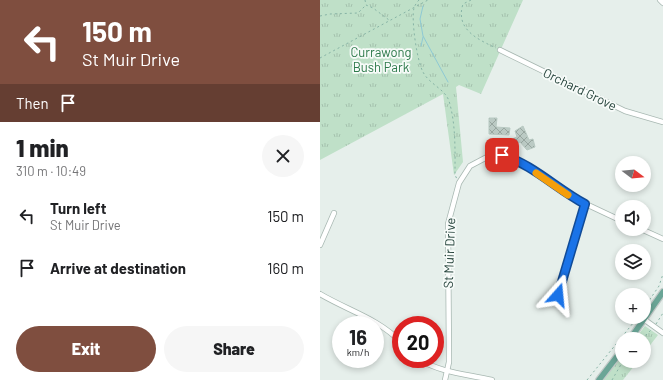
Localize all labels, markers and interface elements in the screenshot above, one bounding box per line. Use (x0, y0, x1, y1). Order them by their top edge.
text: 150 m (82, 14, 152, 48)
icon: left (16, 16, 68, 68)
park label: Currawong Bush Park (350, 44, 412, 75)
text: St Muir Drive (82, 48, 180, 70)
street label: Orchard Grove (541, 64, 619, 114)
icon: arrive (57, 92, 79, 114)
text: Then (16, 94, 49, 112)
text: 1 min (16, 133, 69, 162)
button: close (262, 135, 304, 177)
pin (485, 138, 519, 172)
icon: arrive (491, 144, 513, 166)
north arrow (615, 156, 651, 192)
map controls (615, 156, 651, 368)
text: 310 m · 10:49 (16, 163, 86, 179)
text: Turn left (50, 199, 106, 217)
button: sound (615, 200, 651, 236)
icon: left (16, 205, 38, 227)
text: 150 m (267, 207, 304, 225)
text: St Muir Drive (50, 217, 121, 233)
street label: St Muir Drive (440, 217, 458, 289)
button: layers (615, 244, 651, 280)
icon: arrive (16, 257, 38, 279)
text: Arrive at destination (50, 259, 186, 277)
text: 160 m (267, 259, 304, 277)
position arrow (537, 274, 579, 316)
button: + (615, 288, 651, 324)
speed limit sign: 20 (392, 316, 444, 368)
text: 16 (349, 325, 367, 349)
button: Exit (16, 326, 156, 372)
button: Share (164, 326, 304, 372)
button: − (615, 332, 651, 368)
text: km/h (347, 346, 369, 358)

